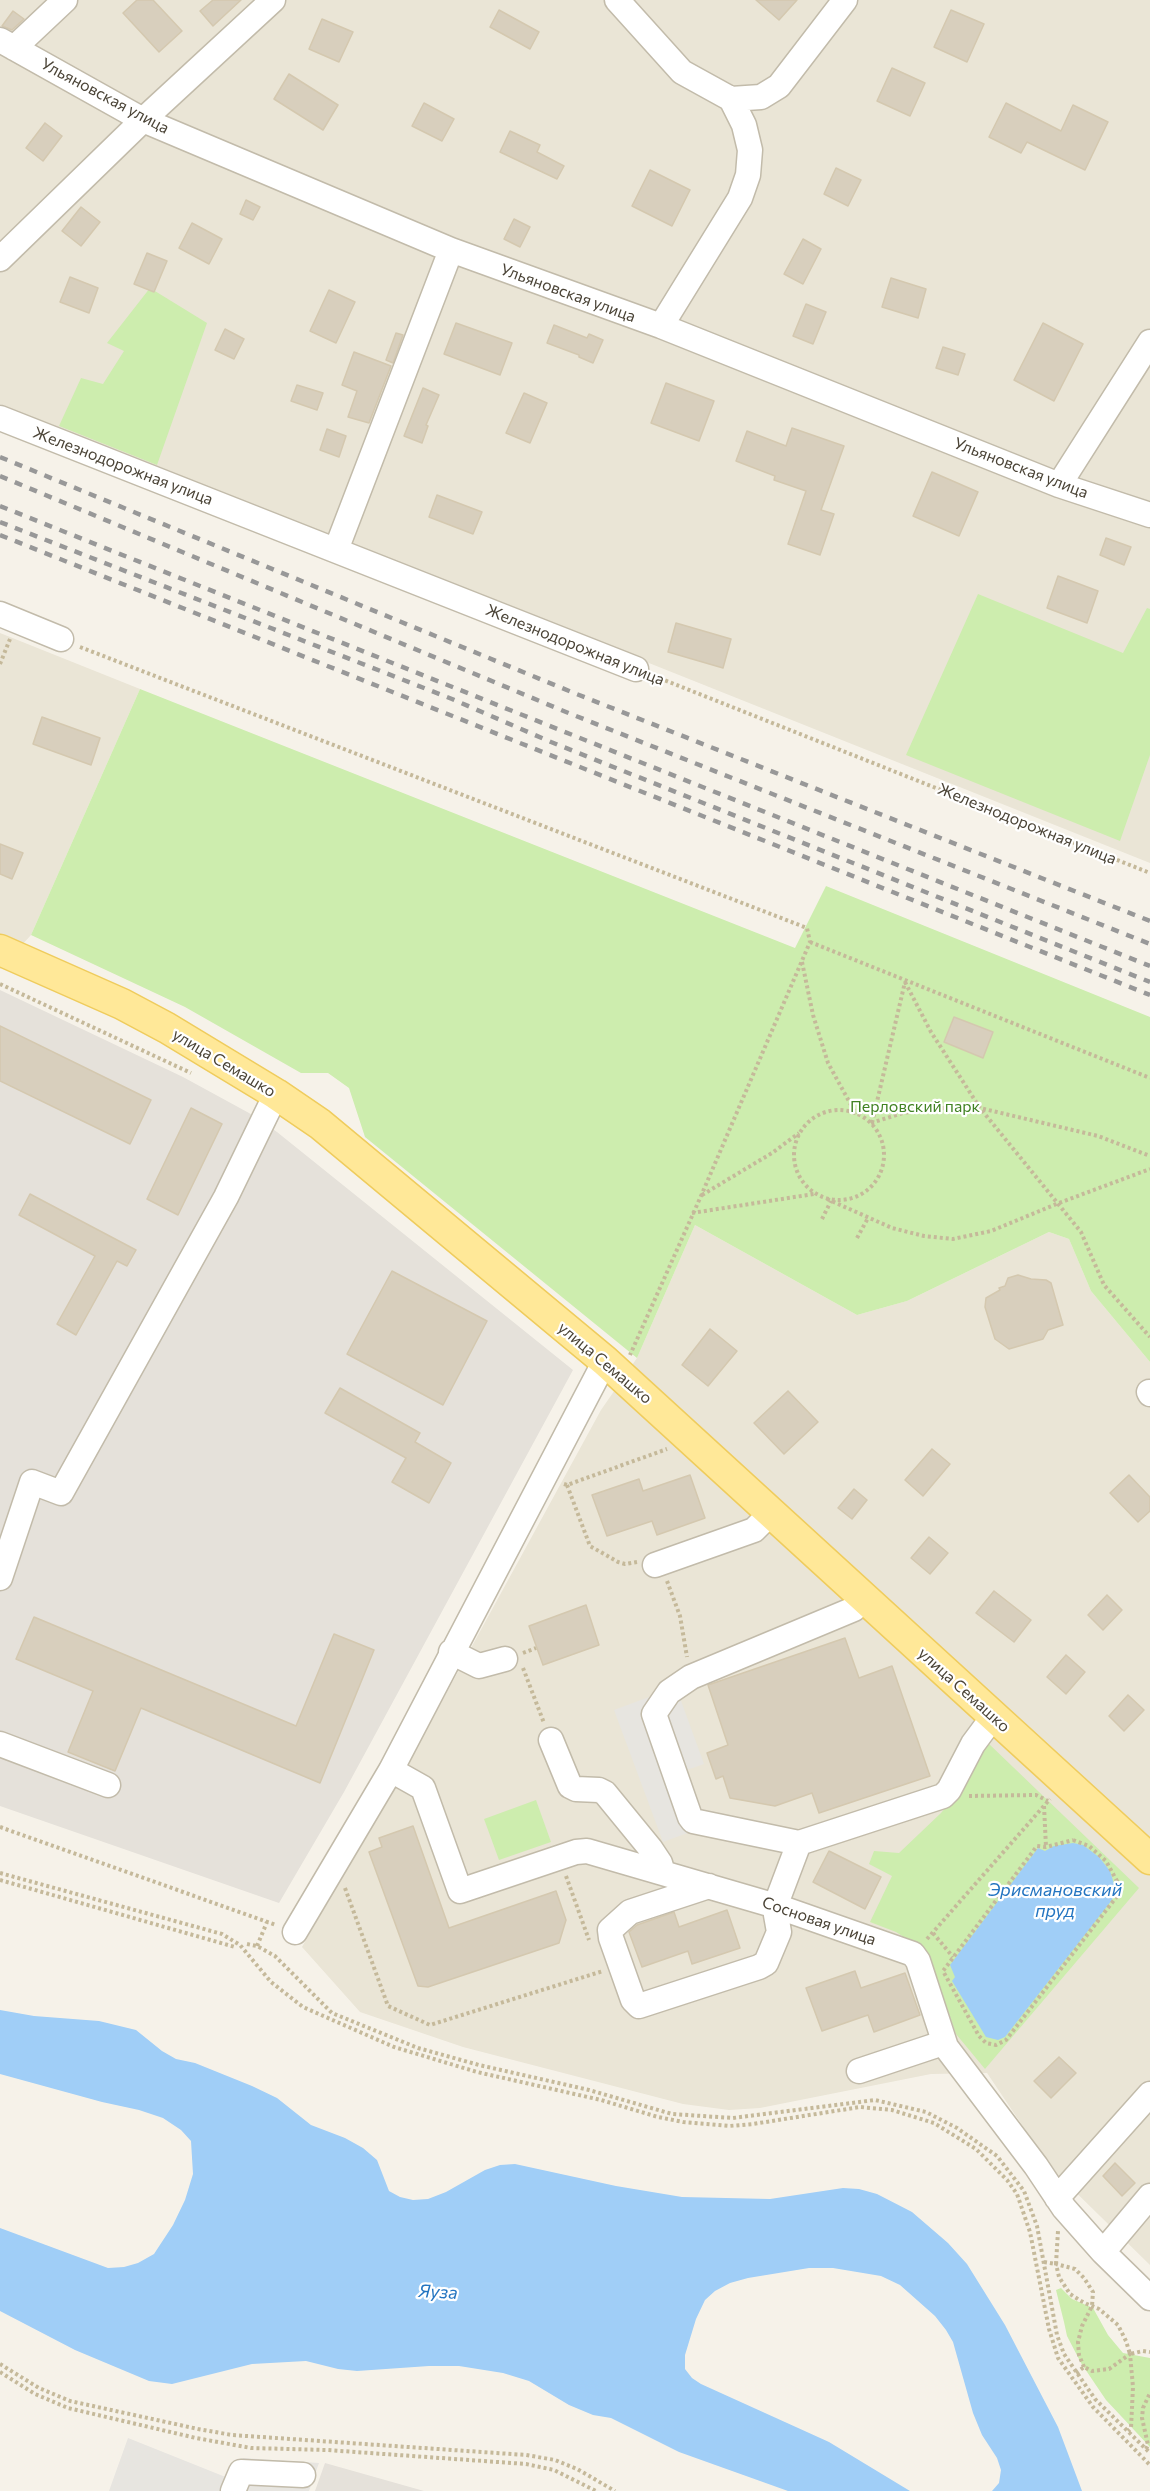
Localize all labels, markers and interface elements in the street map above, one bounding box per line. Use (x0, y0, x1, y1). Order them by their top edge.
street label: Ульяновская улица (38, 54, 172, 138)
street label: Ульяновская улица (498, 260, 638, 326)
street label: Железнодорожная улица (30, 423, 216, 509)
street label: Ульяновская улица (951, 434, 1091, 502)
street label: Железнодорожная улица (483, 600, 667, 690)
street label: Железнодорожная улица (935, 779, 1119, 869)
street label: улица Семашко (169, 1025, 279, 1101)
park label: Перловский парк (850, 1097, 980, 1117)
street label: улица Семашко (554, 1318, 656, 1408)
street label: улица Семашко (914, 1644, 1014, 1736)
water label: Эрисмановский пруд (988, 1879, 1122, 1922)
street label: Сосновая улица (760, 1893, 878, 1949)
water label: Яуза (418, 2280, 458, 2304)

